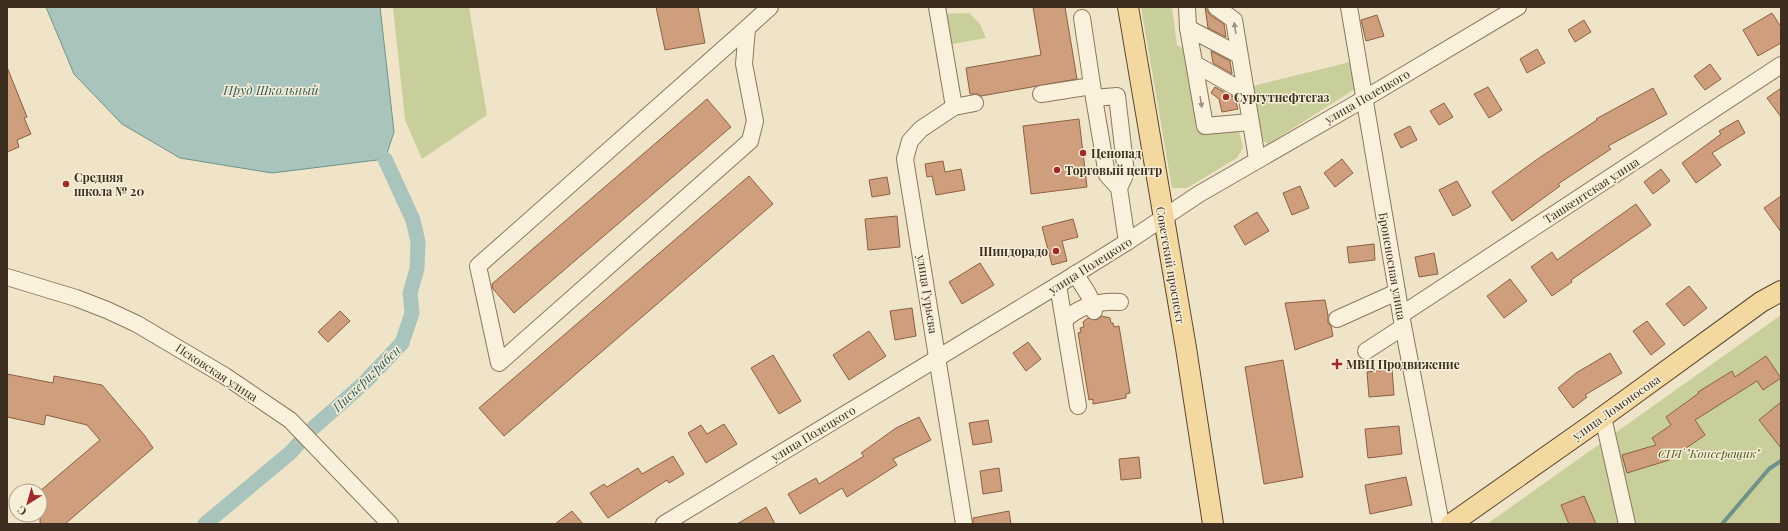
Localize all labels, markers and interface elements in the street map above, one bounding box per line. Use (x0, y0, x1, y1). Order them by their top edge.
one-way arrow (1232, 22, 1238, 34)
street label: улица Полецкого (1321, 65, 1413, 127)
water label: Пруд Школьный (222, 81, 319, 98)
place label: Сургутнефтегаз (1234, 89, 1329, 105)
marker: Сургутнефтегаз (1221, 92, 1231, 102)
one-way arrow (1199, 96, 1205, 108)
place label: Ценопад (1091, 145, 1142, 161)
marker: Ценопад (1078, 148, 1088, 158)
street label: Ташкентская улица (1540, 153, 1642, 227)
place label: Торговый центр (1065, 162, 1162, 178)
marker: Торговый центр (1052, 165, 1062, 175)
place label: Средняя школа № 20 (74, 169, 144, 199)
marker: Средняя школа № 20 (61, 179, 71, 189)
street label: Советский проспект (1153, 205, 1189, 325)
street label: Броненосная улица (1376, 211, 1410, 321)
street label: улица Полецкого (1044, 233, 1135, 298)
place label: Шиндорадо (979, 243, 1048, 259)
marker: Шиндорадо (1051, 246, 1061, 256)
street label: улица Гурьева (914, 252, 942, 335)
street label: Псковская улица (173, 339, 261, 405)
water label: Пискериграбен (328, 341, 404, 416)
place label: МВЦ Продвижение (1346, 356, 1460, 372)
marker: МВЦ Продвижение (1331, 358, 1343, 370)
street label: улица Ломоносова (1568, 371, 1663, 444)
street label: улица Полецкого (767, 401, 858, 465)
park label: СНТ "Консервщик" (1658, 445, 1761, 461)
north arrow (8, 483, 48, 523)
text: С (14, 503, 29, 520)

